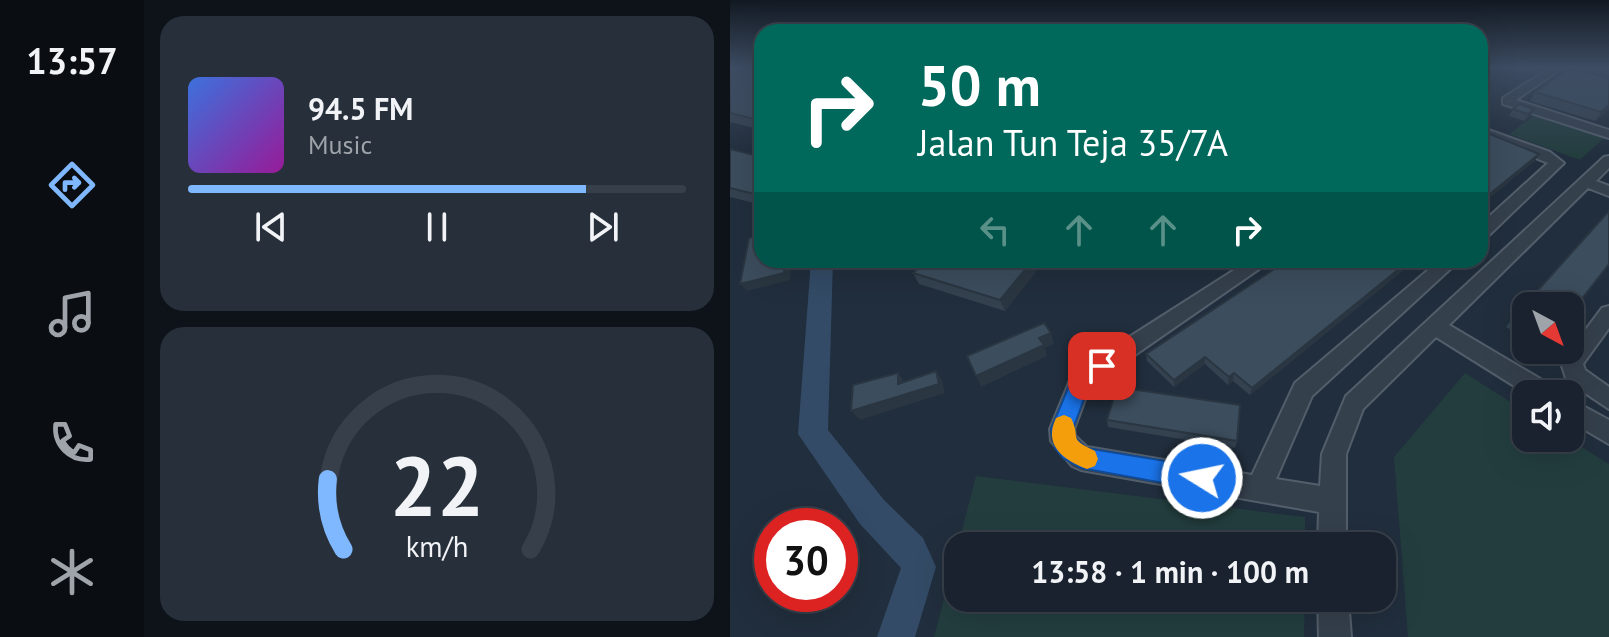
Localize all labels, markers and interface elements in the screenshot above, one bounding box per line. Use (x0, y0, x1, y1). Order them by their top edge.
text: 13:57 (26, 37, 118, 84)
text: 50 m (918, 49, 1041, 121)
icon: right (786, 56, 890, 160)
text: 94.5 FM (308, 89, 413, 128)
text: Jalan Tun Teja 35/7A (918, 119, 1228, 166)
text: Music (308, 128, 372, 161)
icon: directions (44, 157, 100, 213)
icon: previous (249, 205, 293, 249)
icon: pause (415, 205, 459, 249)
icon: next (581, 205, 625, 249)
icon: left (973, 208, 1017, 252)
icon: ahead (1057, 208, 1101, 252)
icon: ahead (1141, 208, 1185, 252)
icon: right (1225, 208, 1269, 252)
icon: music (44, 286, 100, 342)
north arrow (1512, 292, 1584, 364)
map controls (1512, 292, 1584, 452)
pin (1068, 332, 1136, 400)
icon: arrive (1080, 344, 1124, 388)
button: sound (1512, 380, 1584, 452)
icon: phone (44, 415, 100, 471)
text: 22 (390, 430, 484, 538)
position arrow (1160, 436, 1244, 520)
speed limit sign: 30 (754, 508, 858, 612)
text: km/h (406, 528, 468, 565)
icon: climate (44, 544, 100, 600)
text: 13:58 · 1 min · 100 m (1031, 552, 1309, 591)

